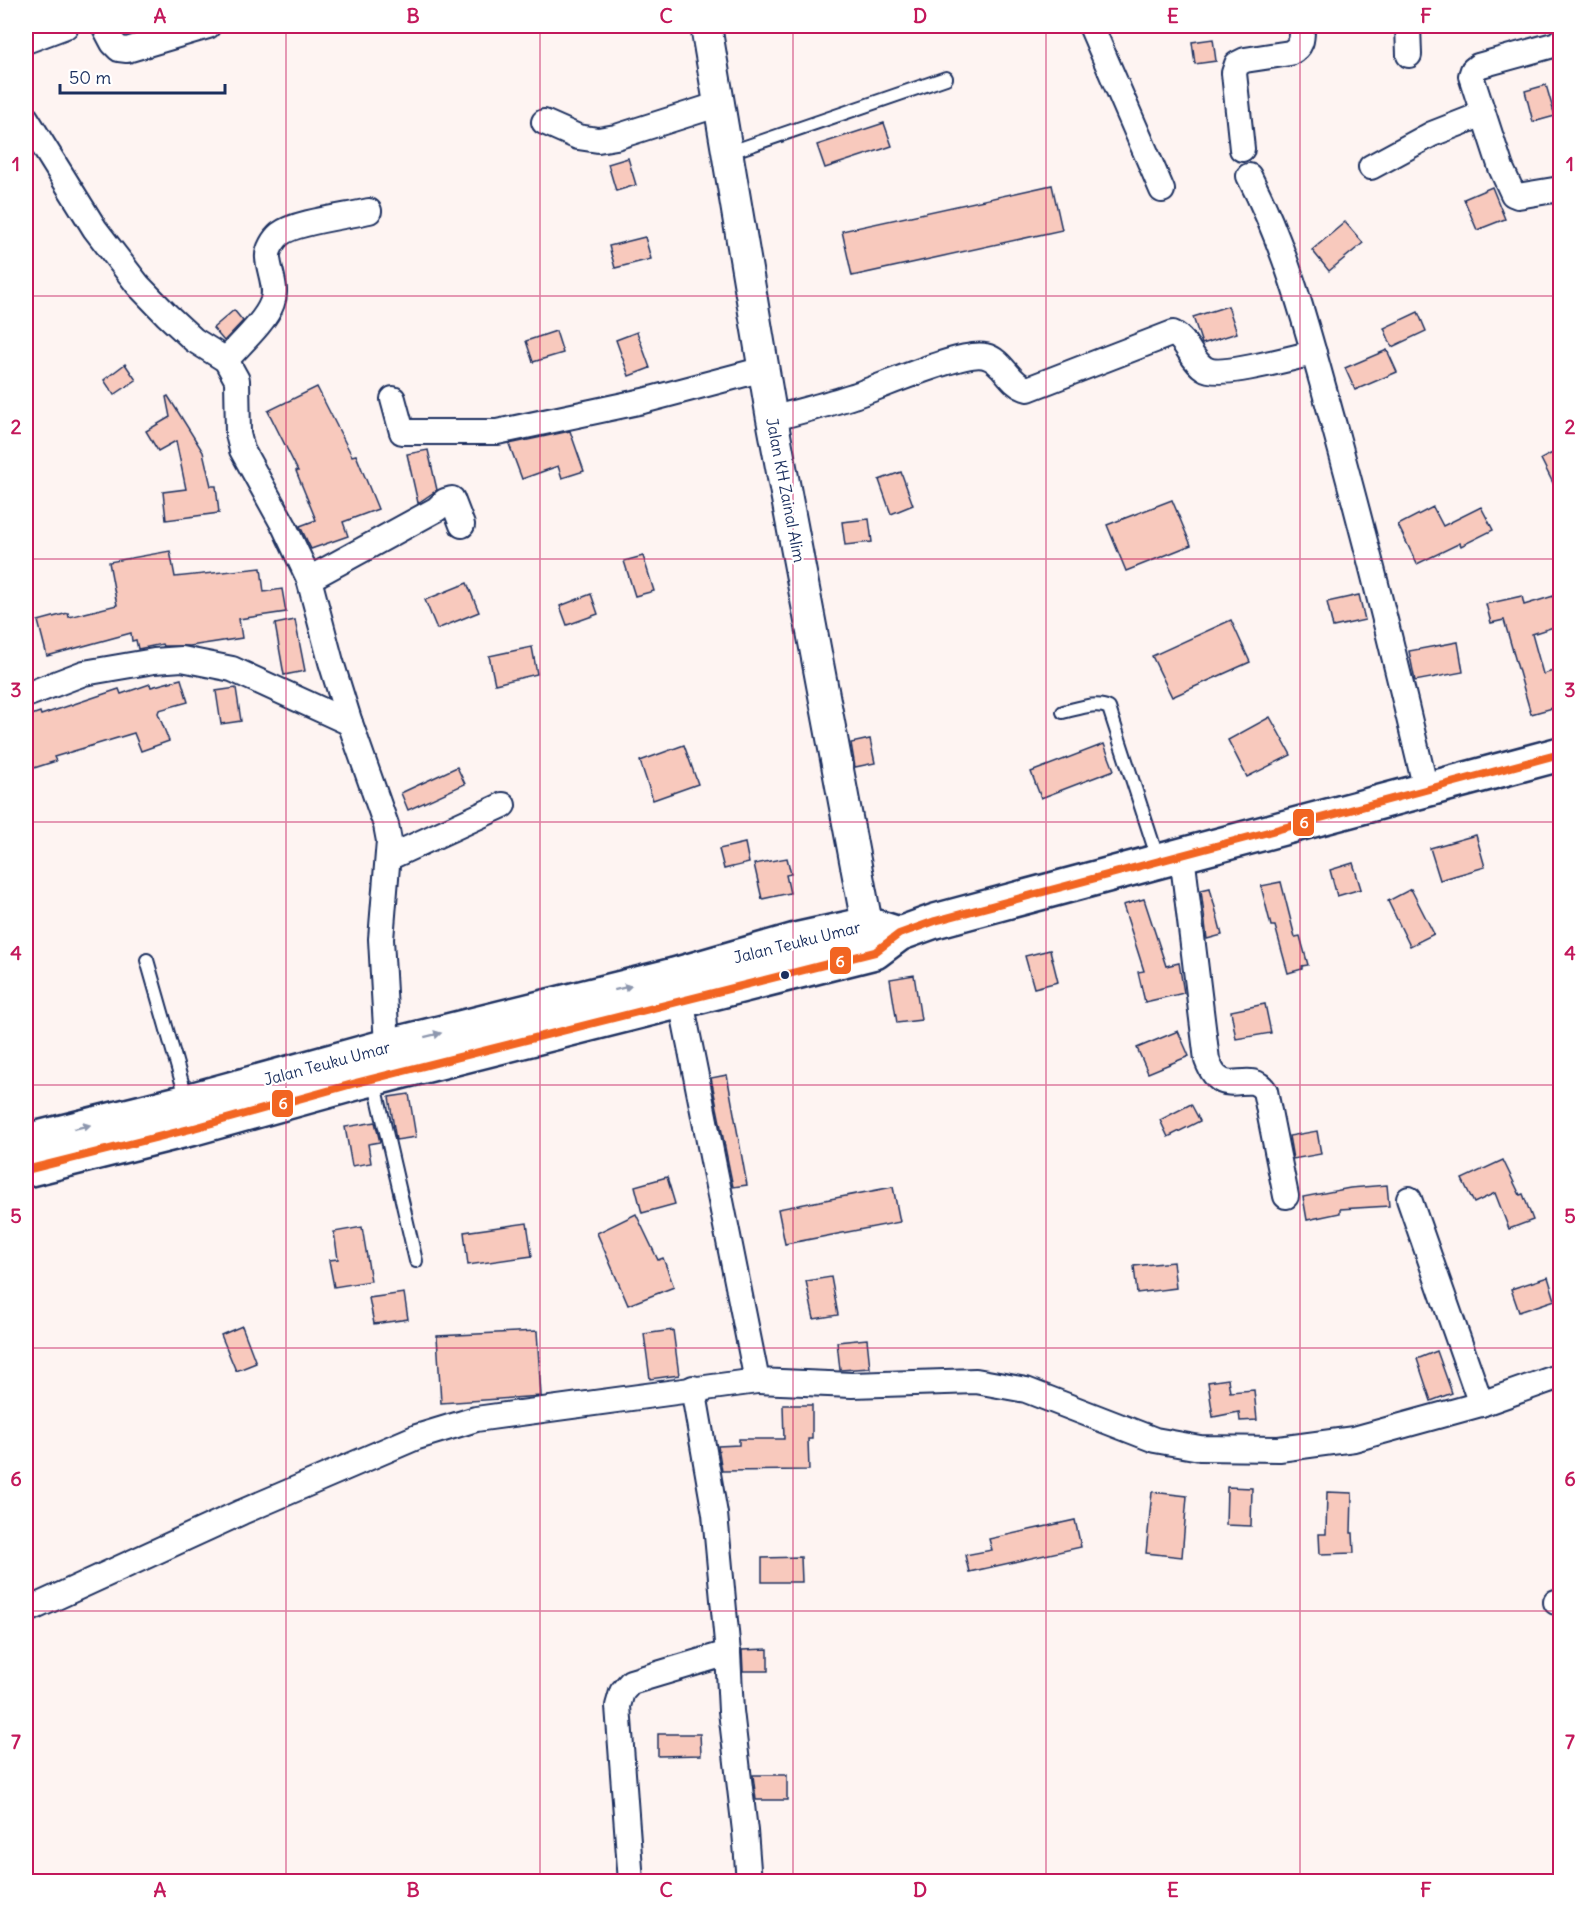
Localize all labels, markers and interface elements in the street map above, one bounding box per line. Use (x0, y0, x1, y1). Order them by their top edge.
text: A (154, 3, 167, 28)
text: B (406, 3, 420, 28)
text: C (659, 3, 673, 28)
text: D (913, 3, 927, 28)
text: E (1167, 3, 1179, 28)
text: F (1420, 3, 1432, 28)
scale bar (60, 57, 225, 95)
text: 50 m (69, 66, 111, 89)
text: 1 (12, 151, 20, 176)
text: 1 (1566, 151, 1574, 176)
text: 2 (11, 414, 22, 439)
text: 2 (1565, 414, 1576, 439)
street label: Jalan KH Zainal Alim (762, 416, 810, 564)
text: 3 (10, 677, 22, 702)
text: 3 (1564, 677, 1576, 702)
line badge: 6 (1292, 808, 1315, 837)
text: 6 (1299, 812, 1309, 832)
street label: Jalan Teuku Umar (731, 916, 863, 967)
text: 4 (10, 940, 22, 965)
text: 4 (1564, 940, 1576, 965)
line badge: 6 (829, 946, 852, 975)
text: 6 (835, 951, 845, 971)
unlabelled marker (779, 969, 791, 981)
one-way arrow (613, 982, 632, 992)
one-way arrow (424, 1029, 443, 1039)
street label: Jalan Teuku Umar (262, 1036, 393, 1089)
line badge: 6 (271, 1089, 294, 1118)
text: 6 (278, 1093, 288, 1113)
one-way arrow (73, 1122, 92, 1132)
text: 5 (10, 1203, 22, 1228)
text: 5 (1564, 1203, 1576, 1228)
text: 6 (10, 1466, 22, 1491)
text: 6 (1564, 1466, 1576, 1491)
text: 7 (11, 1729, 21, 1754)
text: 7 (1565, 1729, 1575, 1754)
text: A (154, 1877, 167, 1902)
text: B (406, 1877, 420, 1902)
text: C (659, 1877, 673, 1902)
text: D (913, 1877, 927, 1902)
text: E (1167, 1877, 1179, 1902)
text: F (1420, 1877, 1432, 1902)

